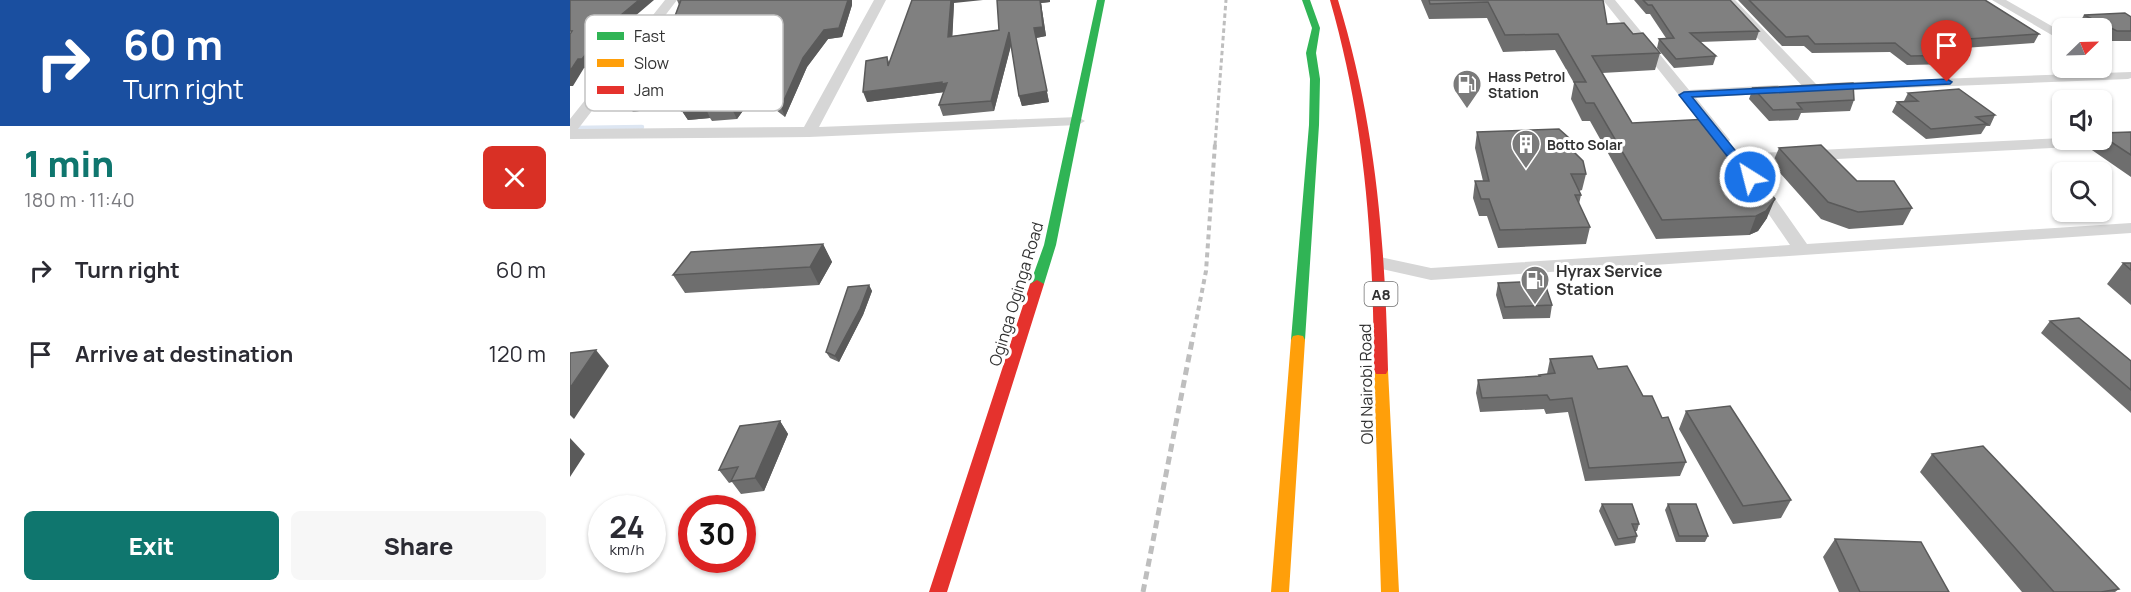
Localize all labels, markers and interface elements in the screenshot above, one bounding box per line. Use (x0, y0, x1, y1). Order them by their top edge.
text: 60 m (123, 15, 223, 73)
legend (585, 15, 783, 111)
north arrow (2052, 18, 2112, 78)
map controls (2052, 18, 2112, 222)
pin (1921, 20, 1972, 82)
icon: right (24, 24, 102, 102)
text: Fast (634, 25, 665, 47)
icon: arrive (1930, 29, 1963, 62)
text: Slow (634, 52, 669, 74)
place label: Hass Petrol Station (1488, 67, 1565, 102)
fuel station icon: Hass Petrol Station (1451, 68, 1483, 110)
text: Turn right (123, 70, 244, 107)
text: Jam (634, 79, 664, 101)
button: sound (2052, 90, 2112, 150)
building icon: Botto Solar (1510, 128, 1542, 170)
place label: Botto Solar (1547, 135, 1623, 154)
text: 1 min (24, 139, 114, 188)
position arrow (1718, 145, 1782, 209)
button: close (483, 146, 546, 209)
button: search (2052, 162, 2112, 222)
text: 180 m · 11:40 (24, 186, 135, 213)
street label: Oginga Oginga Road (984, 219, 1048, 369)
icon: right (24, 254, 57, 287)
text: Turn right (75, 255, 180, 285)
text: 60 m (496, 255, 546, 285)
place label: Hyrax Service Station (1556, 260, 1663, 300)
fuel station icon: Hyrax Service Station (1519, 264, 1551, 306)
road number: A8 (1364, 282, 1398, 306)
street label: Old Nairobi Road (1354, 323, 1378, 445)
icon: arrive (24, 338, 57, 371)
text: Arrive at destination (75, 339, 293, 369)
text: 120 m (488, 339, 546, 369)
speed limit sign: 30 (678, 495, 756, 573)
text: 24 (609, 506, 645, 547)
button: Exit (24, 511, 279, 580)
button: Share (291, 511, 546, 580)
text: km/h (610, 539, 644, 560)

